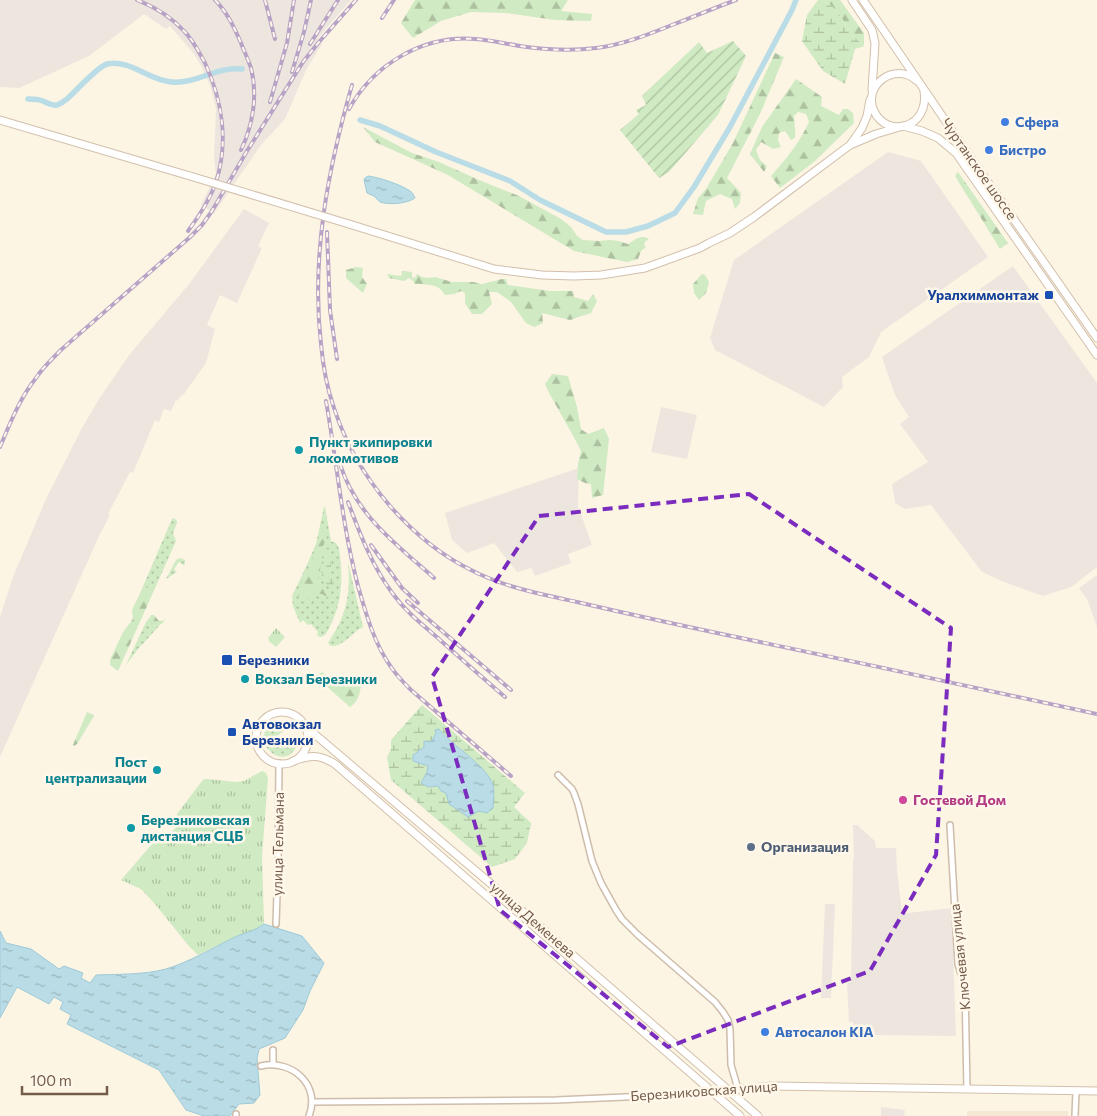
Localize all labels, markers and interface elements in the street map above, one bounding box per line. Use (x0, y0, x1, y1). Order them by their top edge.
place label: Сфера (1015, 113, 1059, 130)
street label: Чуртанское шоссе (938, 115, 1021, 223)
marker: Сфера (999, 116, 1011, 128)
place label: Бистро (999, 141, 1046, 158)
marker: Бистро (983, 144, 995, 156)
place label: Уралхиммонтаж (927, 286, 1039, 303)
marker: Уралхиммонтаж (1043, 289, 1055, 301)
place label: Пункт экипировки локомотивов (309, 433, 432, 466)
marker: Пункт экипировки локомотивов (293, 444, 305, 456)
place label: Березники (238, 651, 309, 668)
marker: Березники (220, 653, 234, 667)
place label: Вокзал Березники (255, 670, 377, 687)
marker: Вокзал Березники (239, 673, 251, 685)
place label: Автовокзал Березники (242, 715, 321, 748)
marker: Автовокзал Березники (226, 726, 238, 738)
place label: Пост централизации (45, 753, 147, 786)
marker: Пост централизации (151, 764, 163, 776)
place label: Гостевой Дом (913, 791, 1006, 808)
street label: улица Тельмана (268, 792, 287, 896)
marker: Гостевой Дом (897, 794, 909, 806)
place label: Березниковская дистанция СЦБ (141, 811, 250, 844)
marker: Березниковская дистанция СЦБ (125, 822, 137, 834)
place label: Организация (761, 838, 849, 855)
marker: Организация (745, 841, 757, 853)
street label: улица Деменева (487, 878, 579, 961)
street label: Ключевая улица (945, 903, 974, 1011)
place label: Автосалон KIA (775, 1023, 874, 1040)
marker: Автосалон KIA (759, 1026, 771, 1038)
scale bar (22, 1064, 108, 1096)
text: 100 m (30, 1071, 72, 1089)
street label: Березниковская улица (630, 1077, 778, 1104)

